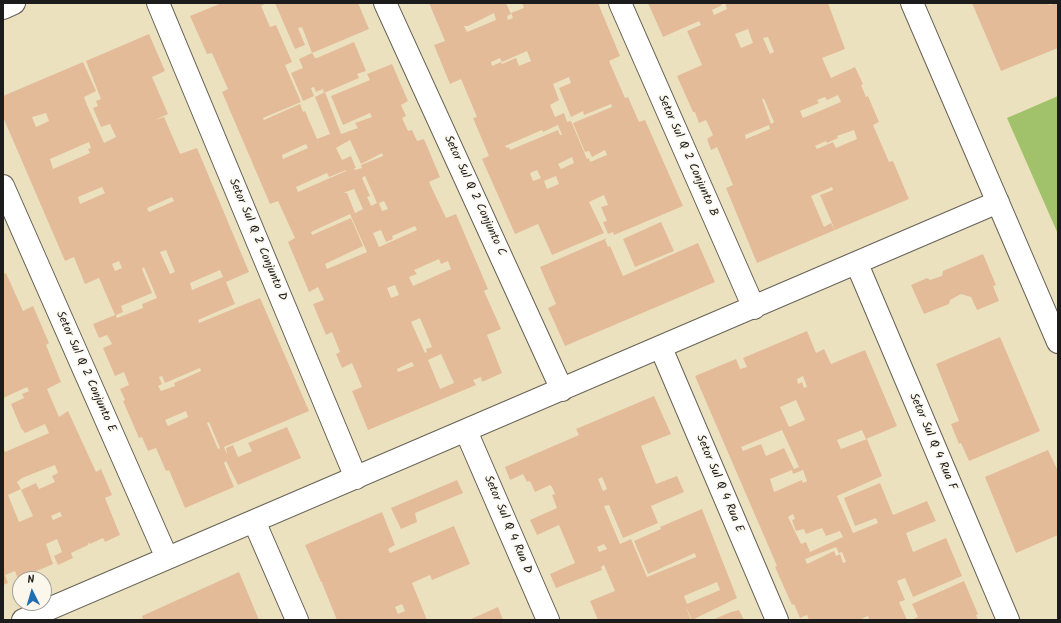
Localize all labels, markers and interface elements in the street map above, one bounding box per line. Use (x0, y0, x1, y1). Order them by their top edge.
street label: Setor Sul Q 2 Conjunto B (654, 93, 720, 219)
street label: Setor Sul Q 2 Conjunto C (440, 134, 508, 258)
street label: Setor Sul Q 2 Conjunto D (225, 177, 289, 303)
street label: Setor Sul Q 2 Conjunto E (52, 309, 118, 435)
street label: Setor Sul Q 4 Rua F (905, 391, 959, 493)
street label: Setor Sul Q 4 Rua E (692, 433, 746, 535)
street label: Setor Sul Q 4 Rua D (480, 474, 534, 576)
north arrow (12, 571, 52, 611)
text: N (27, 571, 35, 589)

